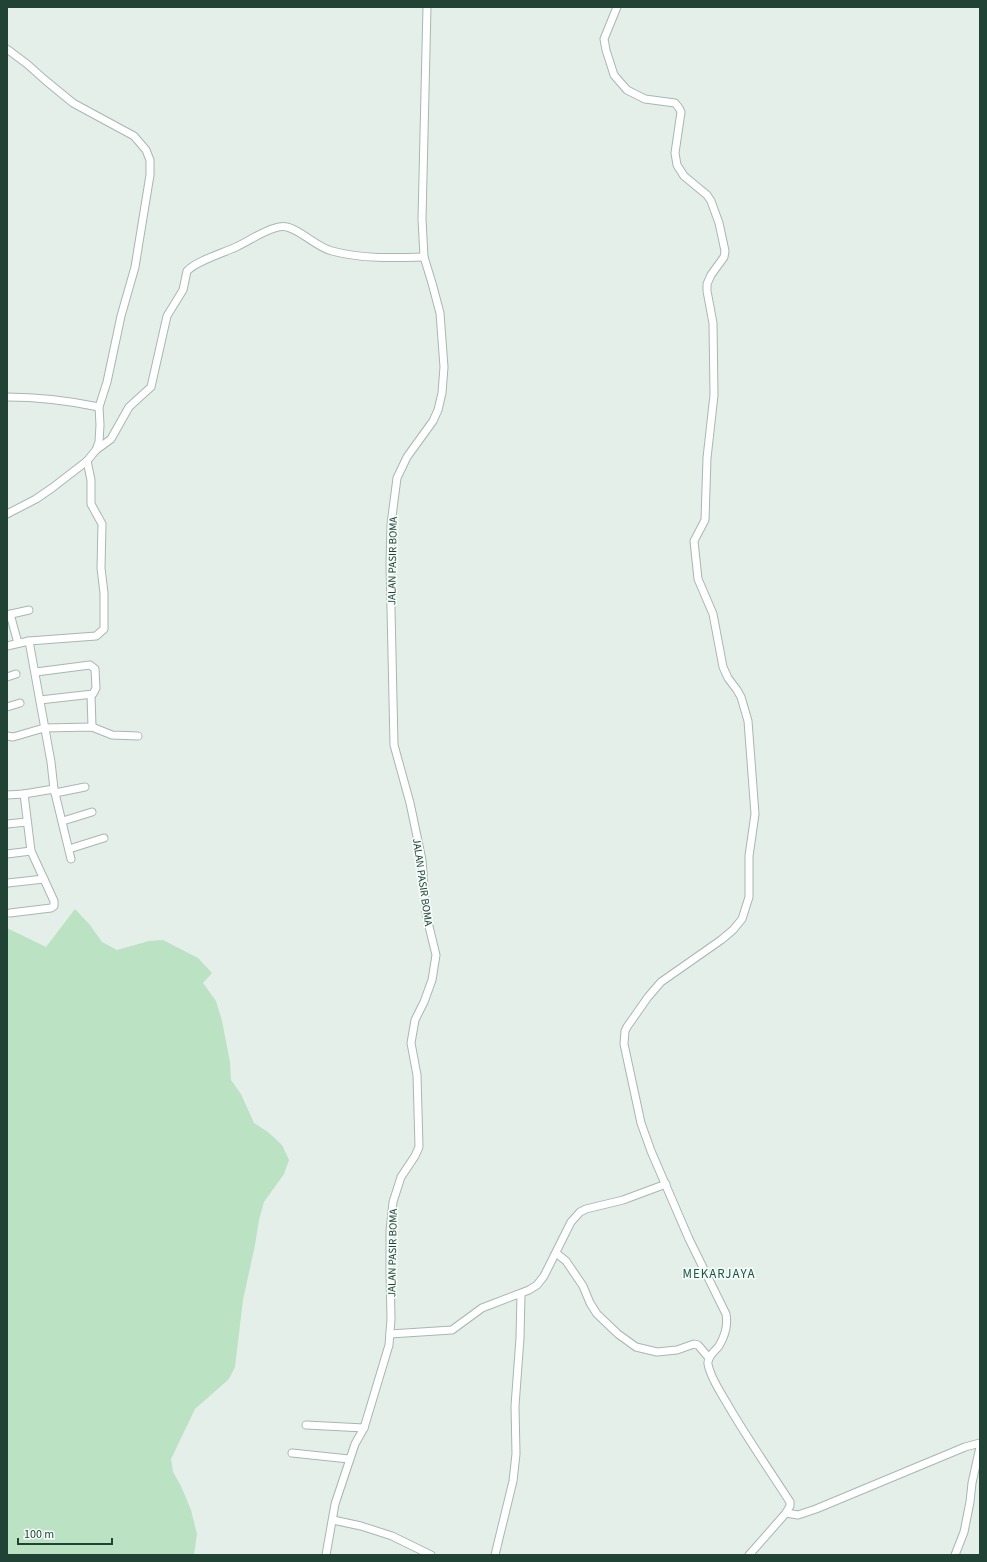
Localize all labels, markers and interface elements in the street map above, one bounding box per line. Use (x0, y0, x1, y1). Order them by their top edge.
street label: JALAN PASIR BOMA (384, 517, 401, 605)
street label: JALAN PASIR BOMA (409, 837, 436, 927)
street label: JALAN PASIR BOMA (384, 1209, 401, 1297)
district label: MEKARJAYA (682, 1265, 756, 1283)
scale bar (18, 1520, 112, 1546)
text: 100 m (24, 1526, 54, 1543)

